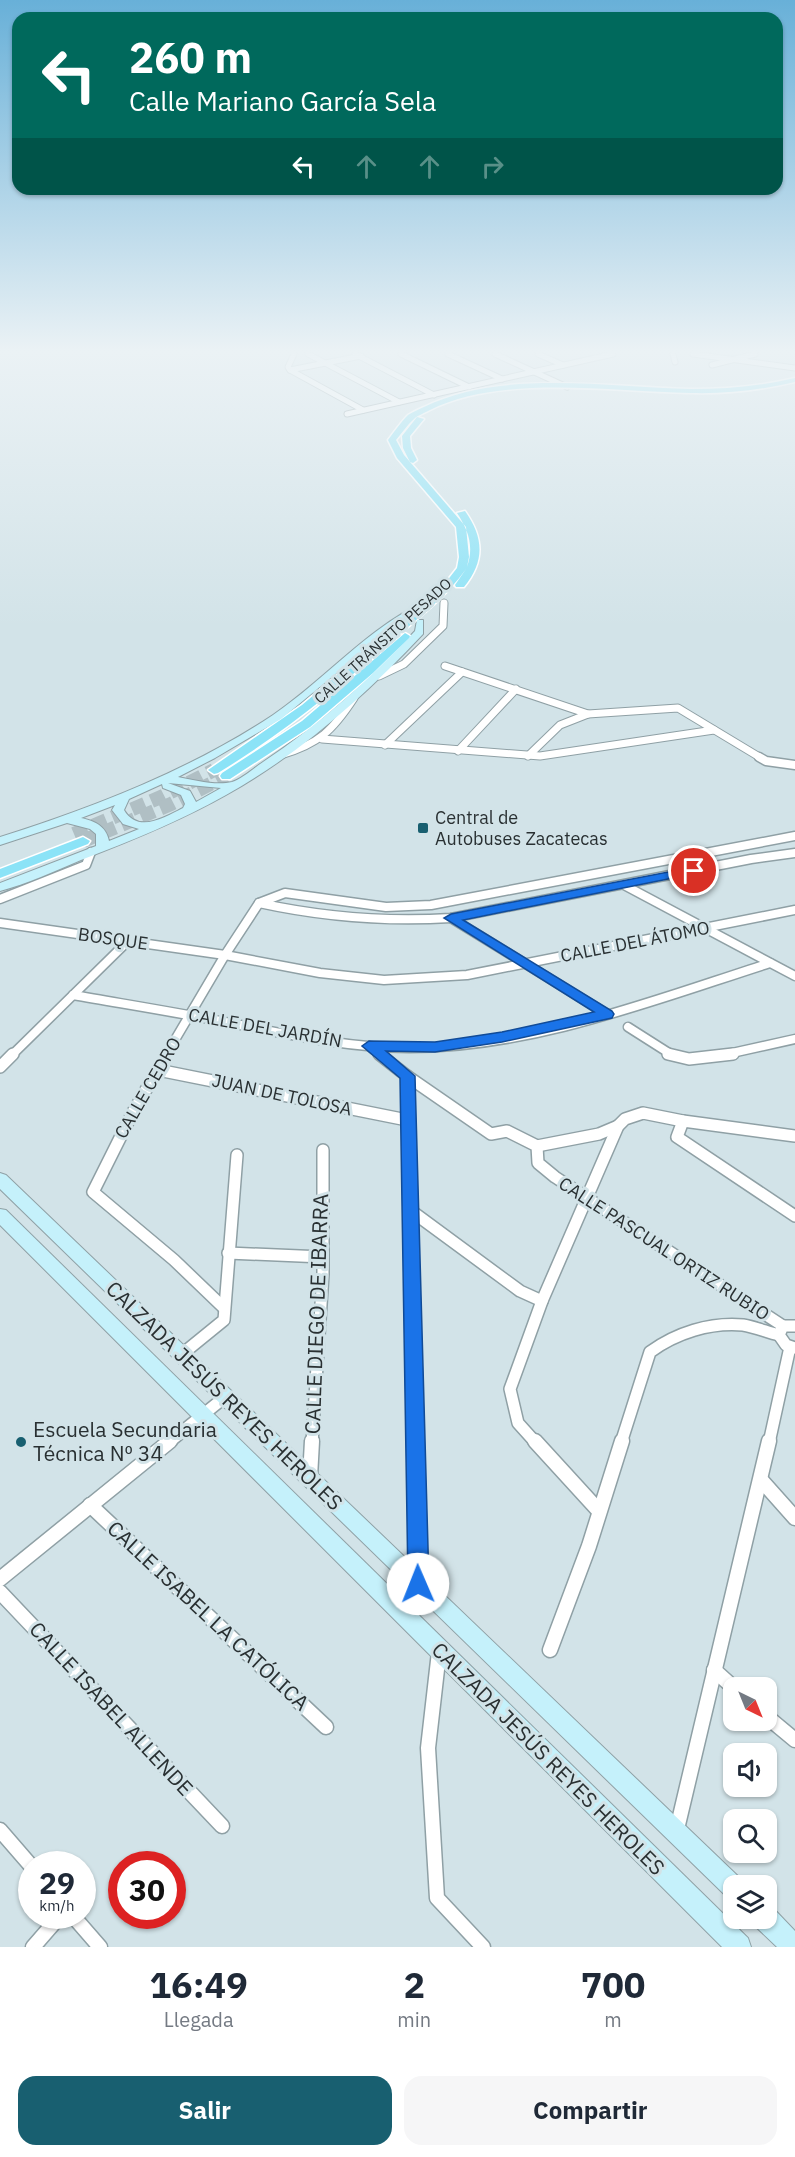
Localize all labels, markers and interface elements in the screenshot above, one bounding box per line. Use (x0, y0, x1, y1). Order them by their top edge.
text: 260 m (129, 30, 252, 85)
icon: left (30, 36, 108, 114)
text: Calle Mariano García Sela (129, 83, 437, 118)
icon: left (287, 150, 320, 183)
icon: ahead (350, 150, 383, 183)
icon: ahead (413, 150, 446, 183)
icon: right (476, 150, 509, 183)
street label: CALLE TRÁNSITO PESADO (310, 574, 455, 707)
place label: Central de Autobuses Zacatecas (435, 806, 608, 850)
marker: Central de Autobuses Zacatecas (416, 821, 430, 835)
pin (668, 845, 719, 896)
icon: arrive (677, 854, 710, 887)
street label: CALLE DEL ÁTOMO (558, 916, 712, 967)
street label: BOSQUE (77, 922, 150, 955)
street label: CALLE DEL JARDÍN (187, 1003, 344, 1052)
street label: CALLE CEDRO (109, 1033, 186, 1143)
street label: JUAN DE TOLOSA (210, 1068, 355, 1121)
street label: CALLE PASCUAL ORTIZ RUBIO (555, 1172, 774, 1325)
street label: CALLE DIEGO DE IBARRA (298, 1193, 334, 1435)
street label: CALZADA JESÚS REYES HEROLES (100, 1274, 349, 1516)
place label: Escuela Secundaria Técnica Nº 34 (33, 1415, 217, 1467)
marker: Escuela Secundaria Técnica Nº 34 (14, 1435, 28, 1449)
street label: CALLE ISABEL LA CATÓLICA (102, 1514, 316, 1716)
position arrow (386, 1552, 450, 1616)
street label: CALLE ISABEL ALLENDE (24, 1615, 200, 1801)
street label: CALZADA JESÚS REYES HEROLES (426, 1636, 671, 1881)
north arrow (723, 1677, 777, 1731)
map controls (723, 1677, 777, 1929)
button: sound (723, 1743, 777, 1797)
button: search (723, 1809, 777, 1863)
speed limit sign: 30 (108, 1851, 186, 1929)
text: 29 (39, 1863, 75, 1902)
button: layers (723, 1875, 777, 1929)
text: km/h (39, 1896, 75, 1915)
text: 16:49 (150, 1961, 248, 2008)
text: 2 (403, 1961, 425, 2008)
text: 700 (581, 1961, 645, 2008)
text: Llegada (164, 2006, 234, 2033)
text: min (397, 2006, 431, 2033)
text: m (604, 2006, 622, 2033)
button: Salir (18, 2076, 392, 2145)
button: Compartir (404, 2076, 777, 2145)

